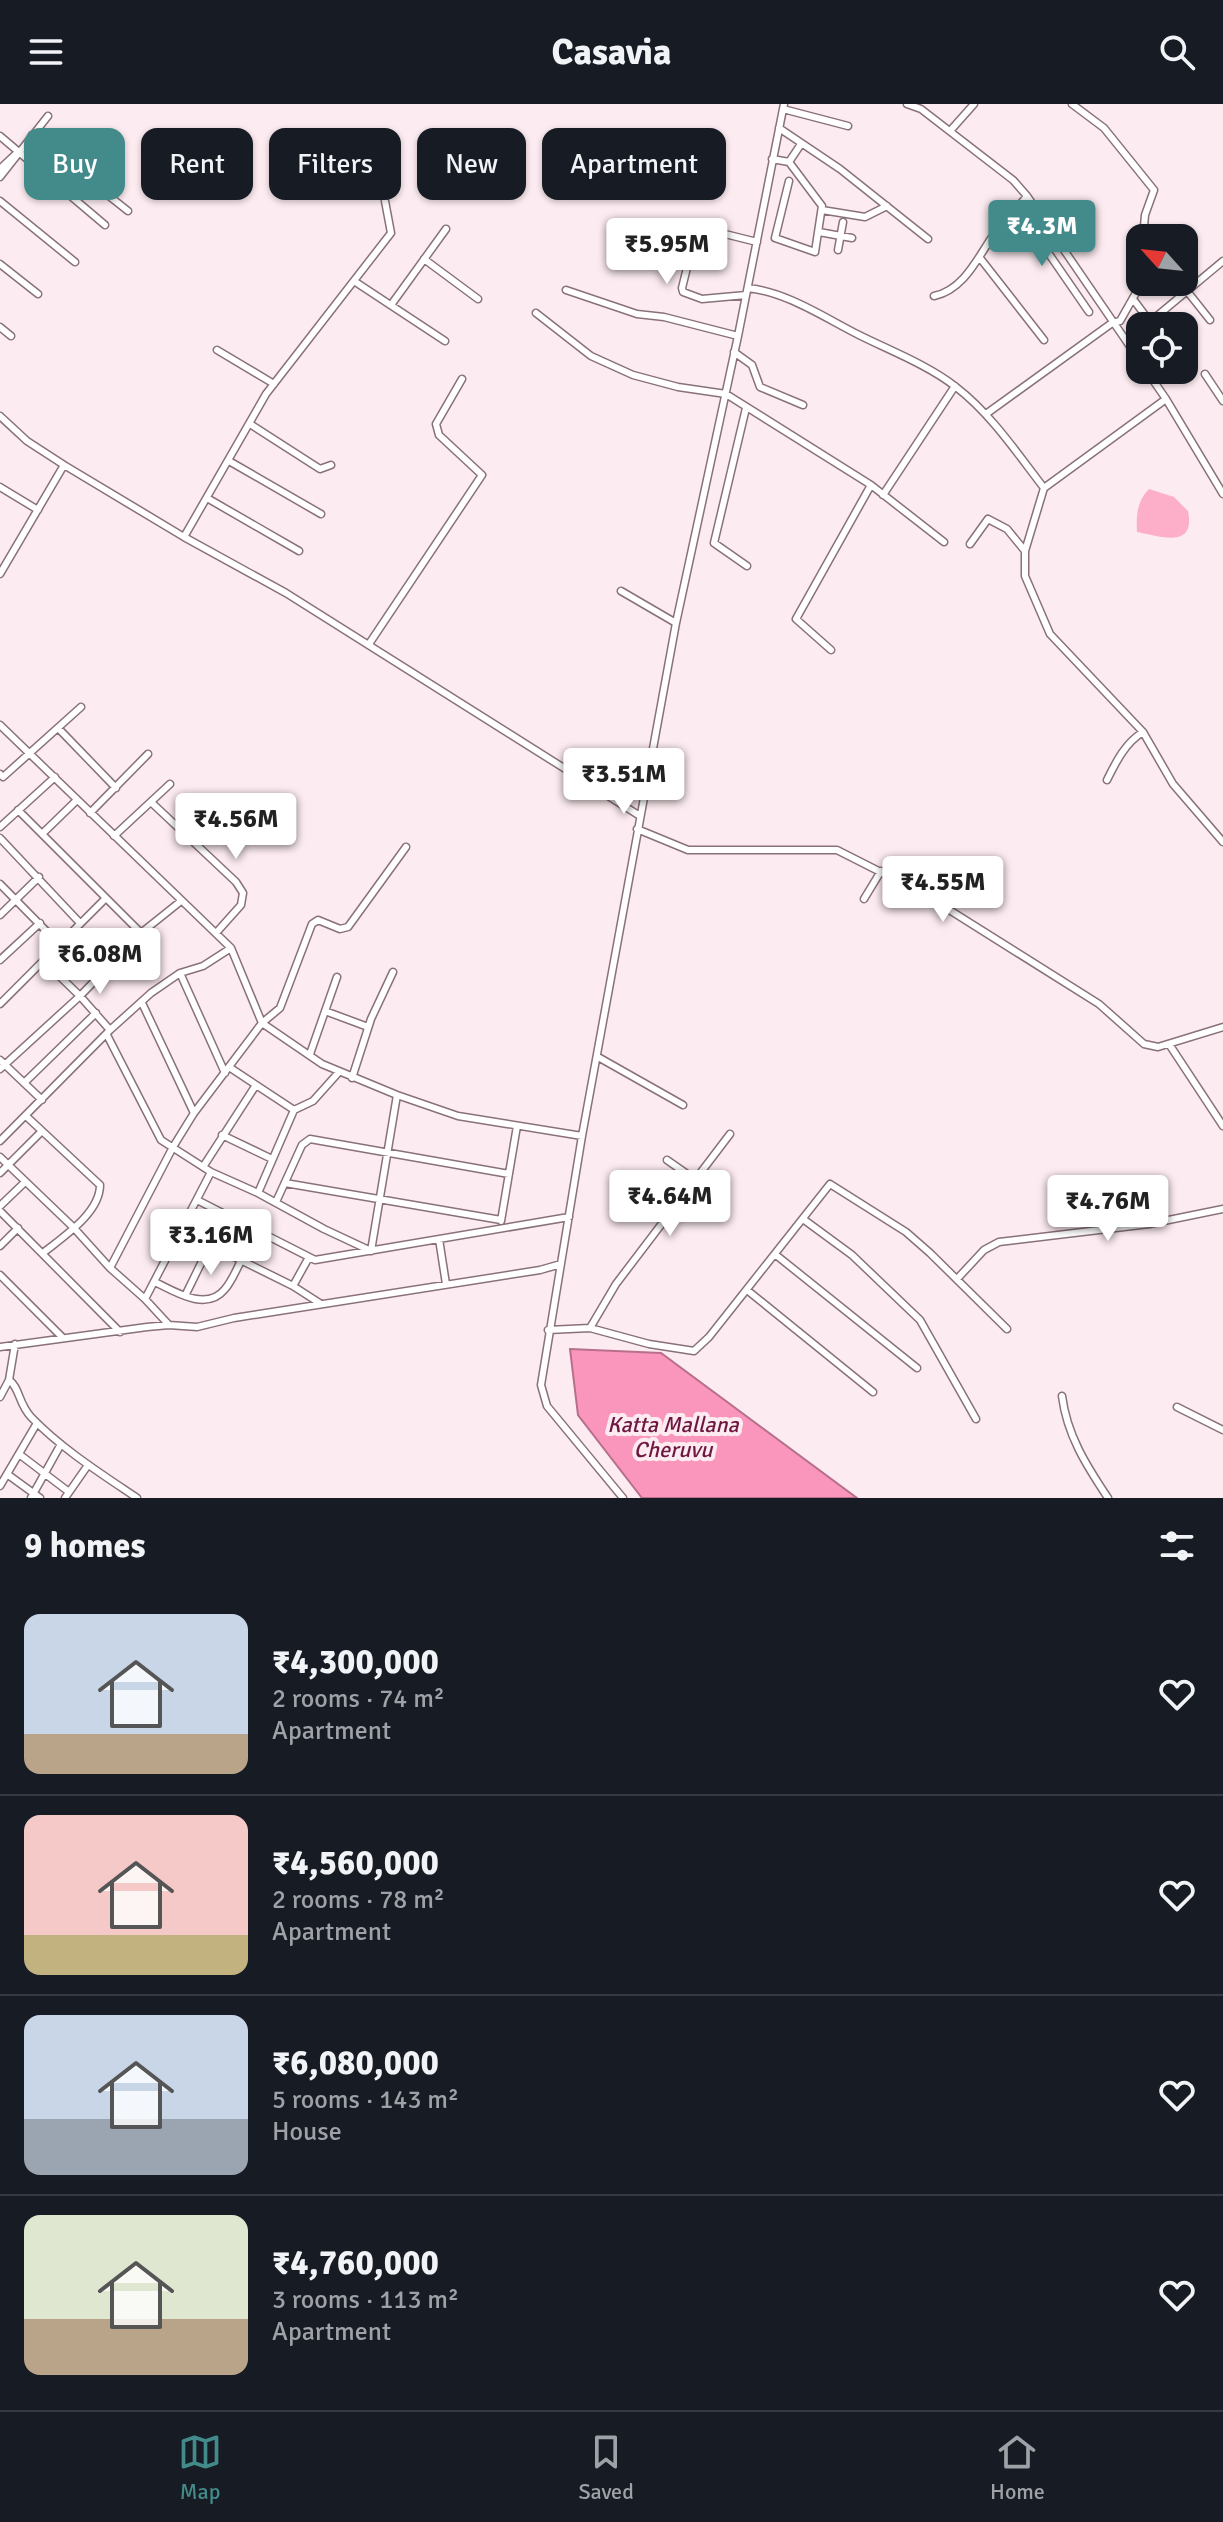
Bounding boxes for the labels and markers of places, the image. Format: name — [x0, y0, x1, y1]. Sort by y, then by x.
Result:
pin: ₹4.3M — [986, 200, 1098, 268]
pin: ₹5.95M — [602, 218, 732, 286]
pin: ₹3.51M — [559, 748, 689, 816]
pin: ₹4.56M — [171, 793, 301, 861]
pin: ₹4.55M — [878, 856, 1008, 924]
pin: ₹6.08M — [35, 928, 165, 996]
pin: ₹4.64M — [605, 1170, 735, 1238]
pin: ₹4.76M — [1043, 1175, 1173, 1243]
pin: ₹3.16M — [146, 1209, 276, 1277]

